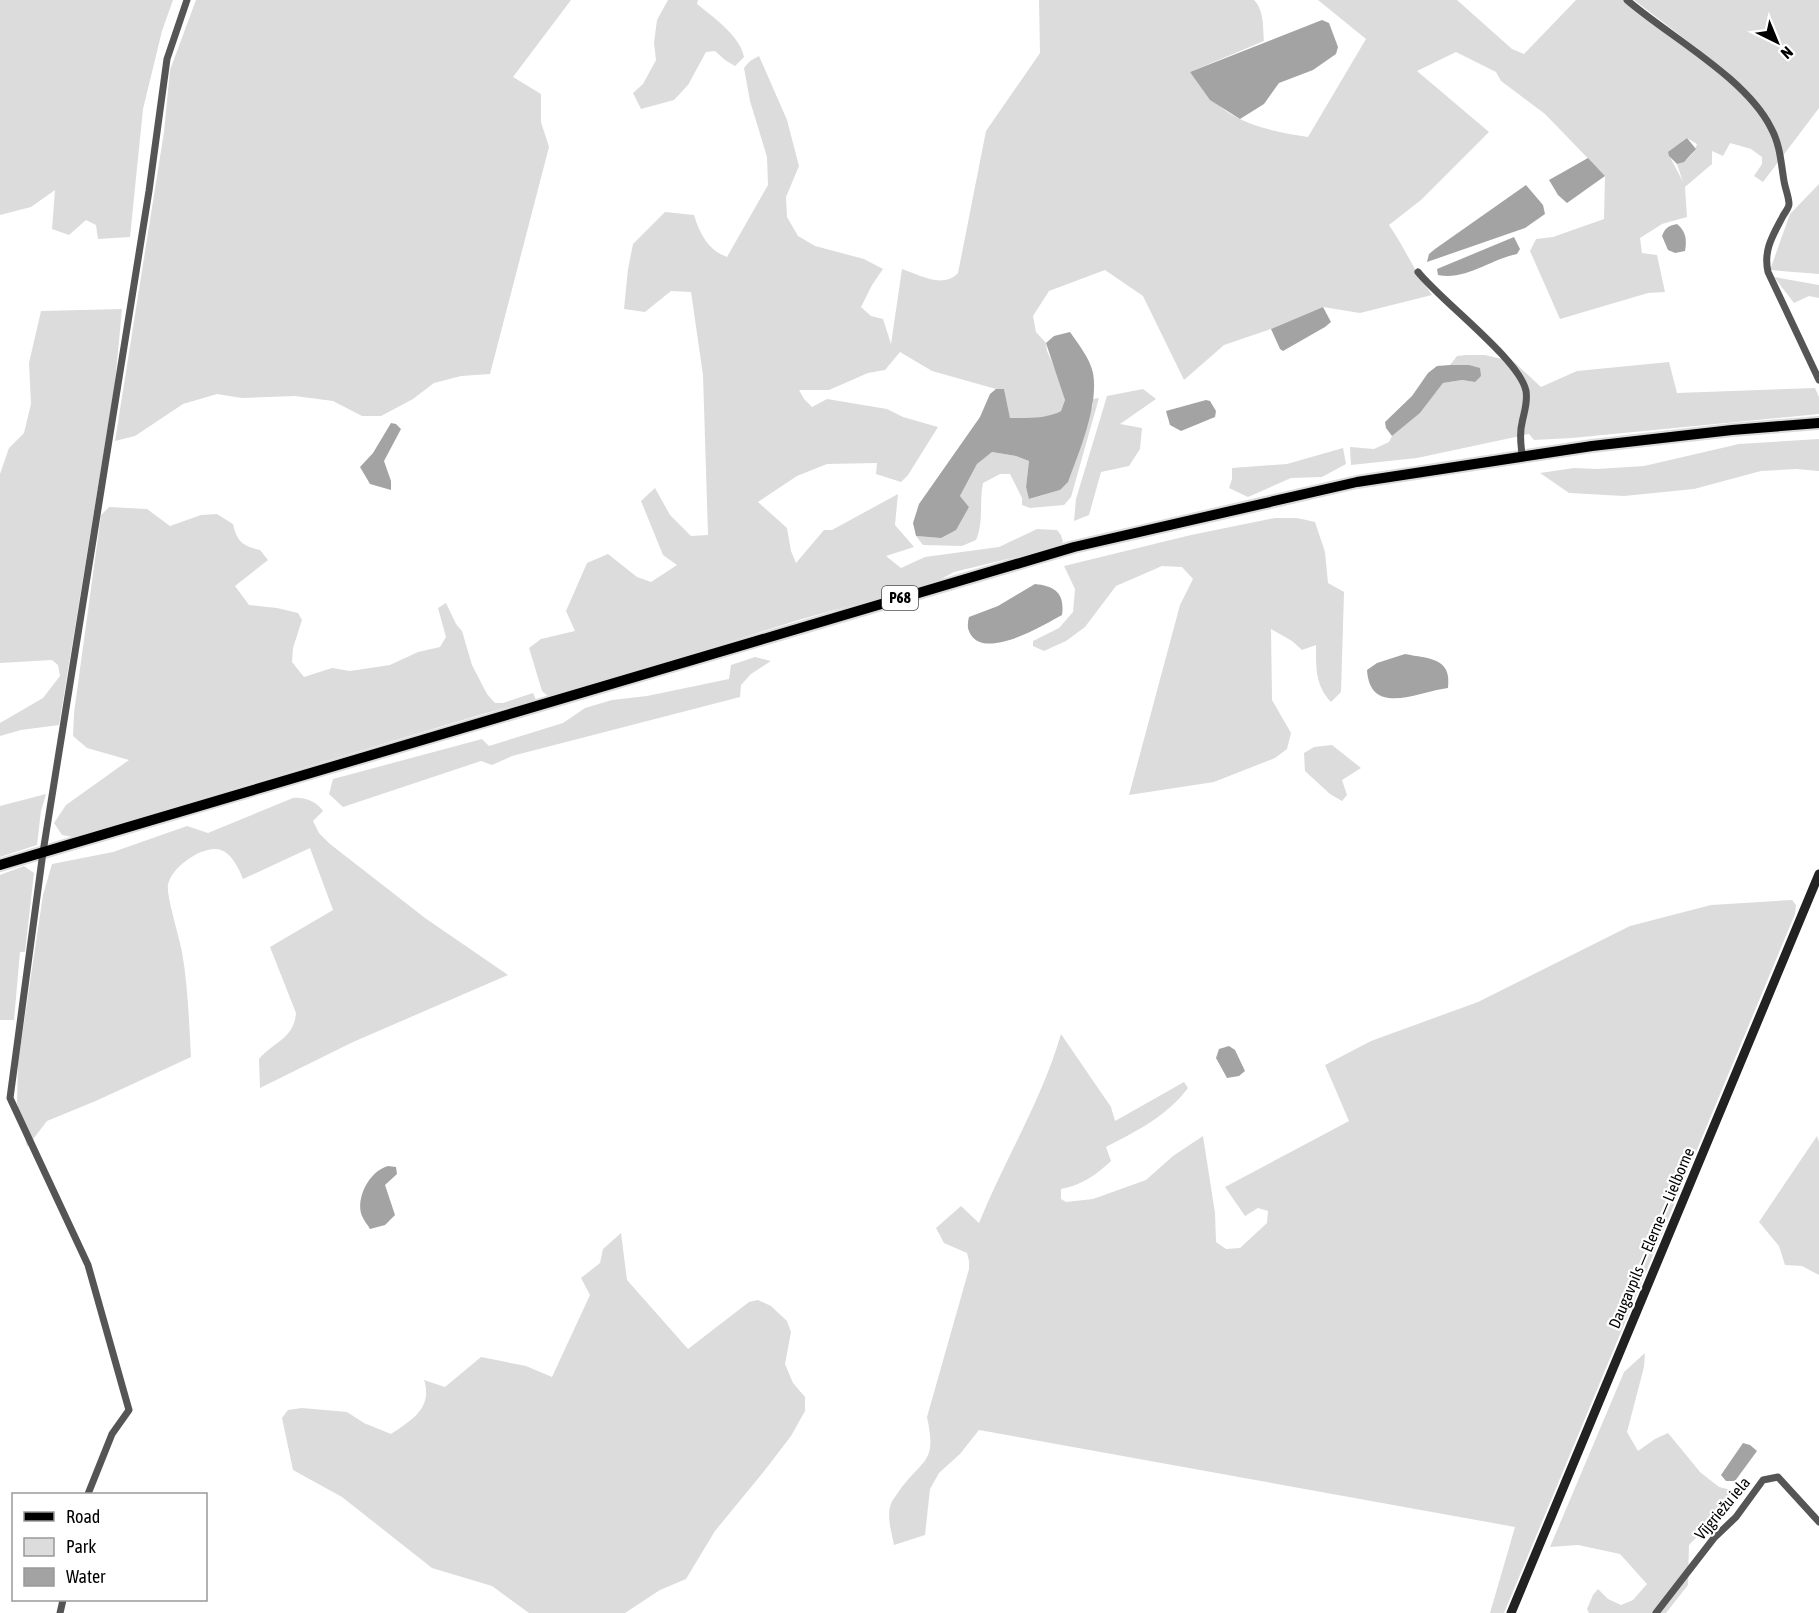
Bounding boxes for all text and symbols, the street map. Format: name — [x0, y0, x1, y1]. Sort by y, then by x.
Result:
north arrow — [1747, 12, 1807, 72]
text: N — [1778, 43, 1797, 63]
road number: P68 — [882, 586, 918, 610]
street label: Daugavpils — Elerne — Lielborne — [1605, 1145, 1698, 1331]
street label: Vījgriežu iela — [1691, 1473, 1754, 1544]
legend — [12, 1493, 207, 1601]
text: Road — [66, 1506, 100, 1527]
text: Park — [66, 1536, 96, 1557]
text: Water — [66, 1566, 106, 1587]

